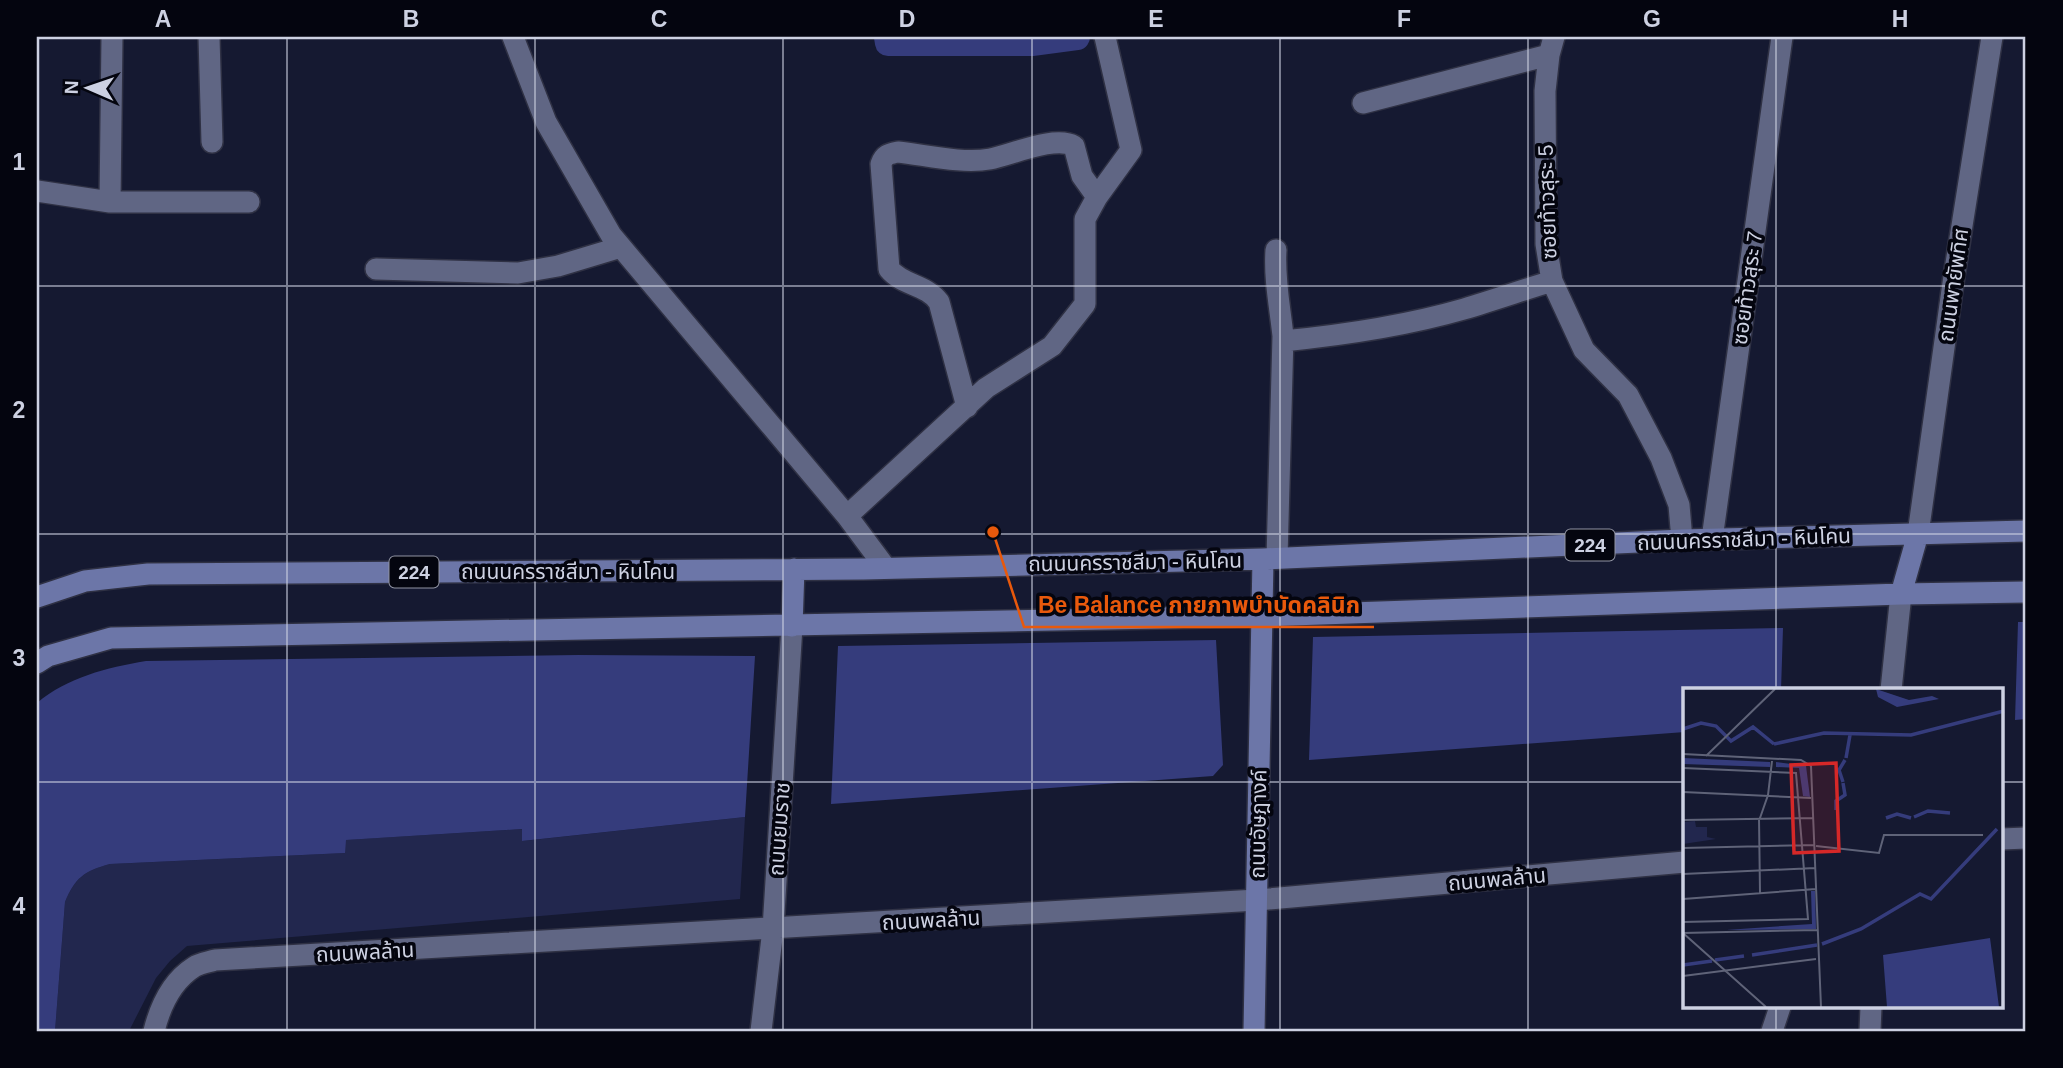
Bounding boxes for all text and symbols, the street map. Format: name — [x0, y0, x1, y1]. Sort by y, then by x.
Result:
text: A — [155, 6, 171, 32]
text: B — [403, 6, 419, 32]
text: C — [651, 6, 667, 32]
text: D — [899, 6, 915, 32]
text: E — [1148, 6, 1164, 32]
text: F — [1397, 6, 1411, 32]
text: G — [1643, 6, 1661, 32]
text: H — [1892, 6, 1908, 32]
north arrow — [52, 52, 122, 122]
text: N — [61, 80, 82, 95]
street label: ซอยท้าวสุระ 5 — [1534, 144, 1562, 260]
text: 1 — [13, 149, 26, 175]
street label: ถนนพายัพทิศ — [1934, 227, 1972, 343]
street label: ซอยท้าวสุระ 7 — [1728, 230, 1768, 347]
text: 2 — [13, 397, 25, 423]
street label: ถนนนครราชสีมา - หินโคน — [1637, 524, 1851, 554]
road number: 224 — [1566, 530, 1614, 560]
street label: ถนนนครราชสีมา - หินโคน — [1028, 549, 1242, 575]
road number: 224 — [390, 556, 438, 587]
street label: ถนนนครราชสีมา - หินโคน — [461, 560, 675, 583]
callout: Be Balance กายภาพบำบัดคลินิก — [1024, 583, 1374, 627]
text: Be Balance กายภาพบำบัดคลินิก — [1038, 592, 1360, 618]
text: 3 — [13, 645, 25, 671]
inset map — [1683, 688, 2004, 1009]
street label: ถนนอัษฎางค์ — [1246, 769, 1270, 879]
street label: ถนนยมราช — [764, 781, 794, 877]
street label: ถนนพลล้าน — [1447, 863, 1547, 895]
text: 4 — [13, 893, 26, 919]
street label: ถนนพลล้าน — [881, 906, 981, 934]
street label: ถนนพลล้าน — [315, 938, 415, 966]

